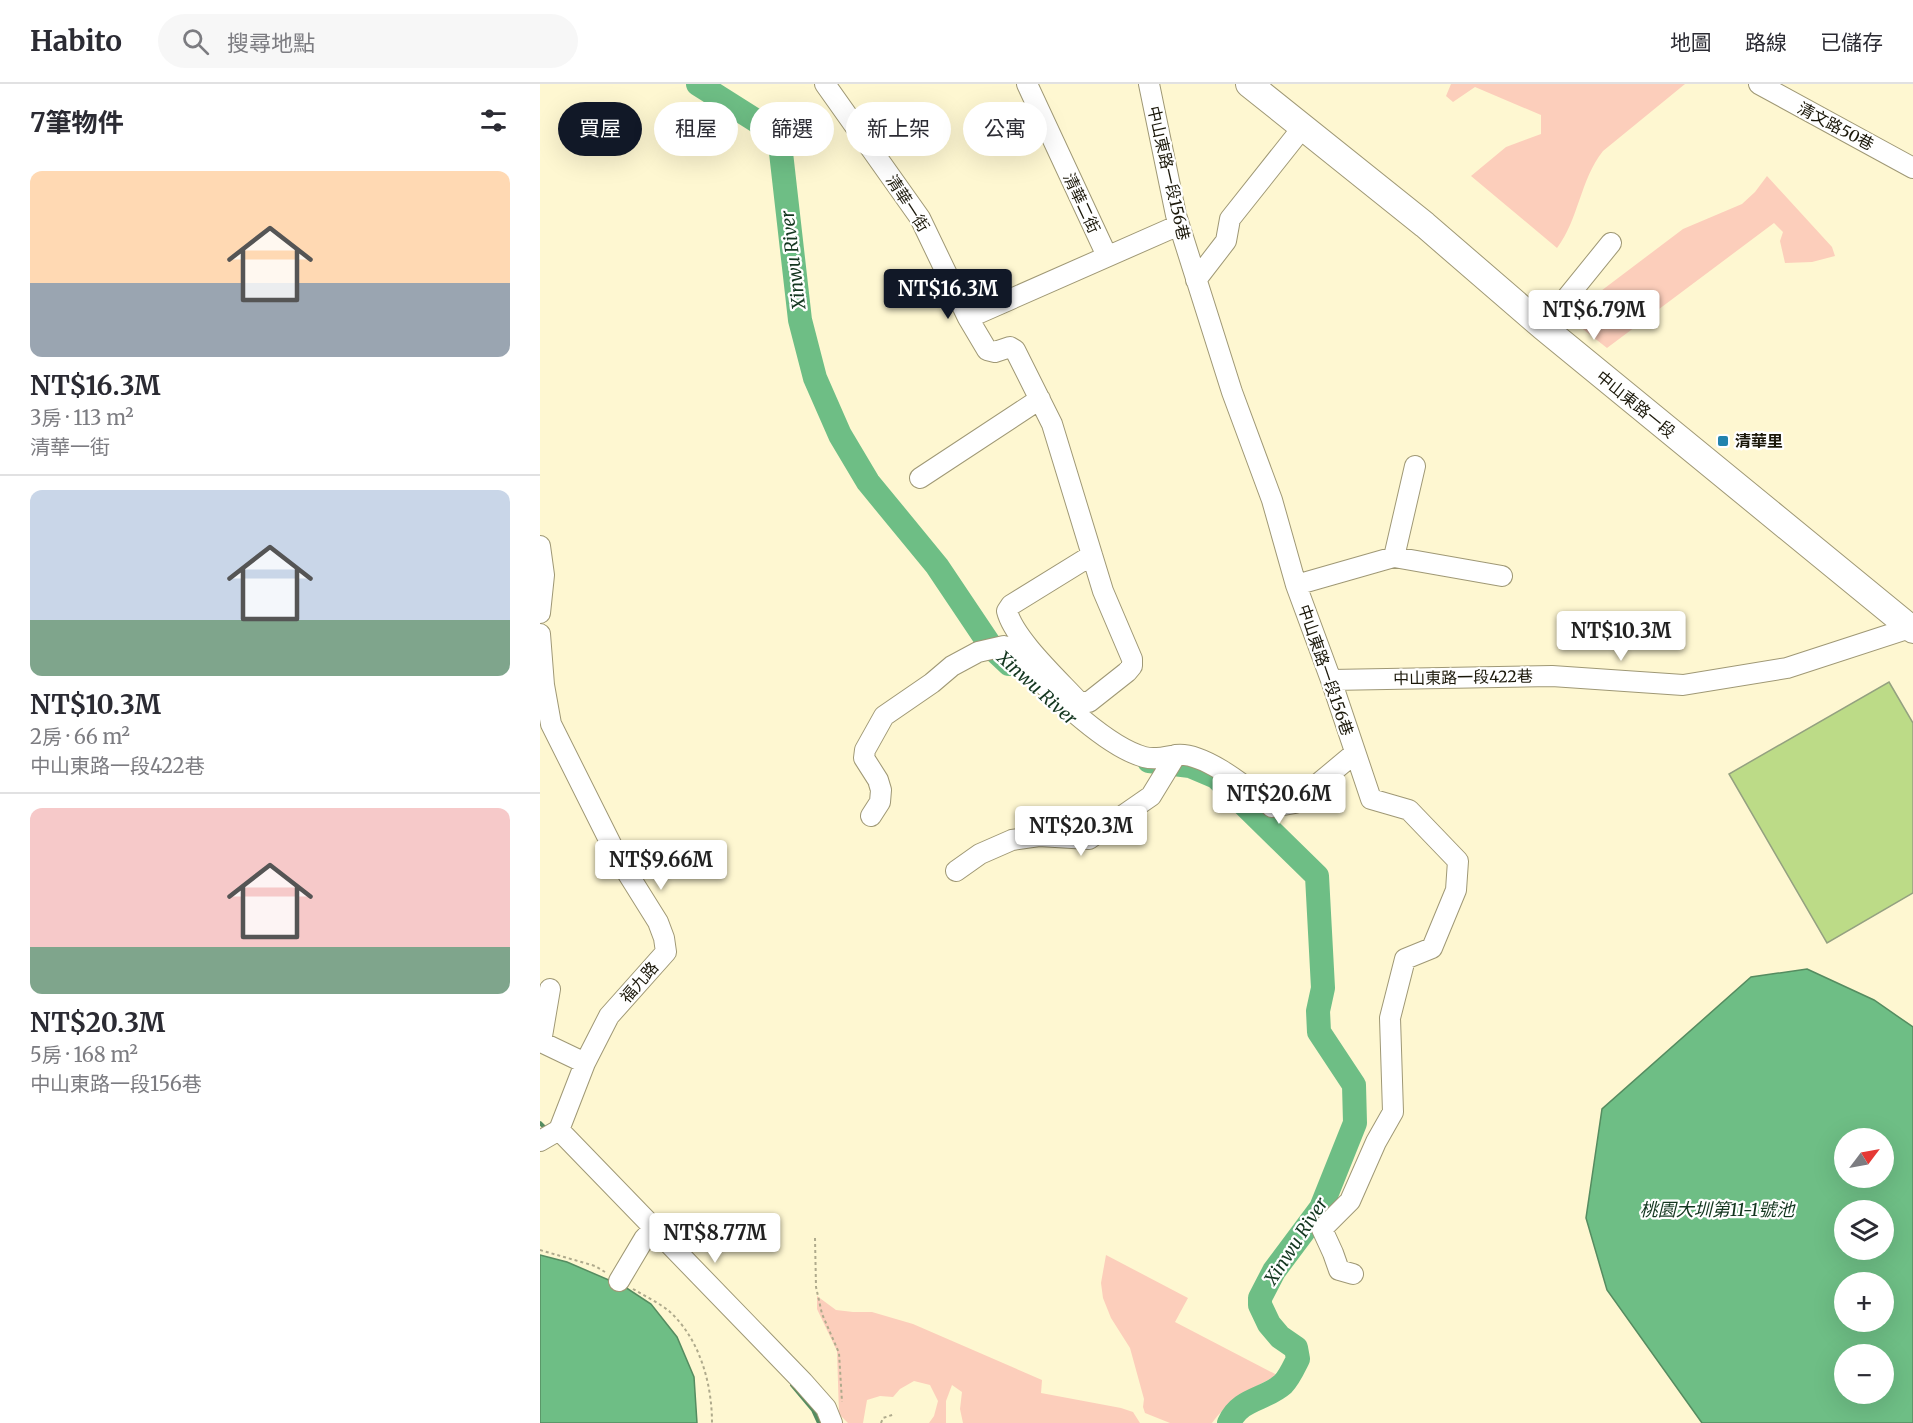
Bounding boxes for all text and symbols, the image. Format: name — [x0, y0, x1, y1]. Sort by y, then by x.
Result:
search box — [158, 14, 578, 68]
text: Habito — [30, 23, 122, 59]
icon: search — [179, 25, 212, 58]
text: 搜尋地點 — [227, 29, 315, 57]
text: 地圖 — [1670, 29, 1712, 56]
text: 路線 — [1745, 29, 1787, 56]
text: 已儲存 — [1820, 29, 1883, 56]
street label: 清文路50巷 — [1794, 98, 1878, 154]
chip: 買屋 — [558, 102, 642, 156]
chip: 租屋 — [654, 102, 738, 156]
chip: 篩選 — [750, 102, 834, 156]
chip: 新上架 — [846, 102, 951, 156]
chip: 公寓 — [963, 102, 1047, 156]
icon: filters — [477, 104, 510, 137]
street label: 中山東路一段156巷 — [1144, 104, 1194, 242]
text: 7筆物件 — [30, 106, 124, 139]
street label: 清華二街 — [1059, 170, 1105, 236]
street label: 清華一街 — [882, 171, 934, 235]
water label: Xinwu River — [775, 209, 811, 312]
icon: home — [216, 210, 324, 318]
pin: NT$16.3M — [886, 269, 1010, 320]
text: NT$16.3M — [898, 276, 998, 301]
pin: NT$6.79M — [1532, 290, 1656, 341]
text: NT$6.79M — [1543, 297, 1645, 322]
street label: 中山東路一段 — [1592, 366, 1680, 442]
text: NT$16.3M — [30, 369, 161, 402]
text: 3房 · 113 m² — [30, 405, 134, 430]
place label: 清華里 — [1735, 431, 1783, 451]
text: 清華一街 — [30, 434, 110, 459]
marker: 清華里 — [1716, 434, 1730, 448]
icon: home — [216, 529, 324, 637]
street label: 中山東路一段156巷 — [1294, 602, 1358, 738]
pin: NT$10.3M — [1559, 611, 1683, 662]
text: NT$10.3M — [1571, 618, 1671, 643]
water label: Xinwu River — [992, 646, 1082, 730]
street label: 中山東路一段422巷 — [1393, 666, 1533, 688]
text: NT$10.3M — [30, 688, 161, 721]
text: 2房 · 66 m² — [30, 724, 130, 749]
text: 中山東路一段422巷 — [30, 753, 205, 778]
pin: NT$20.6M — [1217, 774, 1341, 825]
text: NT$20.6M — [1227, 781, 1331, 806]
pin: NT$20.3M — [1019, 806, 1143, 857]
text: NT$20.3M — [1029, 813, 1133, 838]
pin: NT$9.66M — [599, 840, 723, 891]
icon: home — [216, 847, 324, 955]
text: NT$9.66M — [609, 847, 713, 872]
street label: 福九路 — [616, 957, 662, 1007]
text: NT$20.3M — [30, 1006, 165, 1039]
text: 5房 · 168 m² — [30, 1042, 138, 1067]
text: 中山東路一段156巷 — [30, 1071, 202, 1096]
north arrow — [1834, 1128, 1894, 1188]
map controls — [1834, 1128, 1894, 1404]
water label: Xinwu River — [1259, 1192, 1333, 1290]
water label: 桃園大圳第11-1號池 — [1640, 1198, 1796, 1221]
button: layers — [1834, 1200, 1894, 1260]
pin: NT$8.77M — [653, 1213, 777, 1264]
text: NT$8.77M — [663, 1220, 767, 1245]
button: + — [1834, 1272, 1894, 1332]
button: − — [1834, 1344, 1894, 1404]

